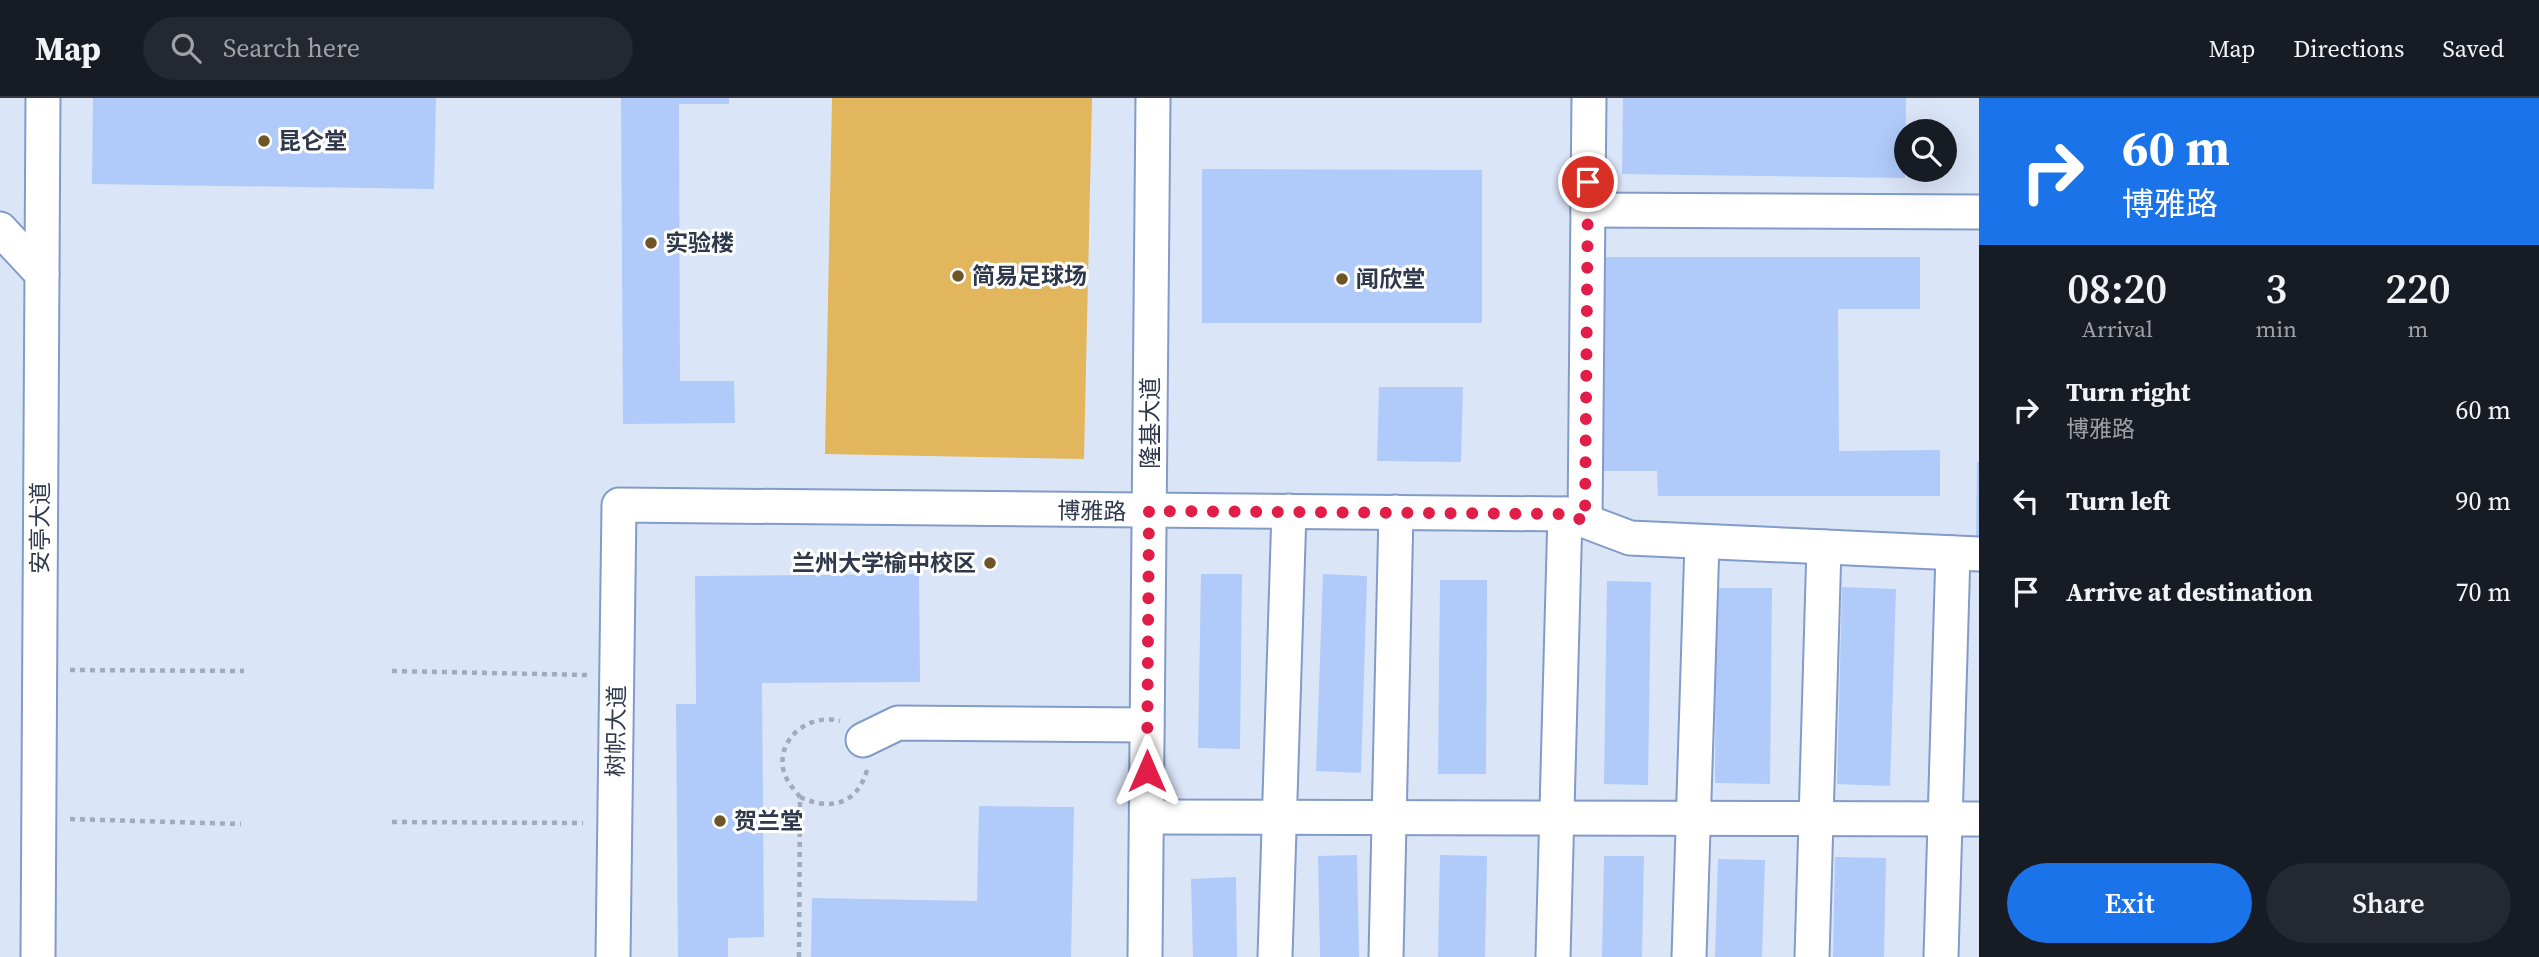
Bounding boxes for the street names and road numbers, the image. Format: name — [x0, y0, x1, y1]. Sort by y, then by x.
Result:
street label: 隆基大道 — [1134, 377, 1166, 469]
street label: 安亭大道 — [24, 482, 56, 574]
street label: 博雅路 — [1057, 494, 1127, 528]
street label: 树帜大道 — [599, 685, 633, 777]

